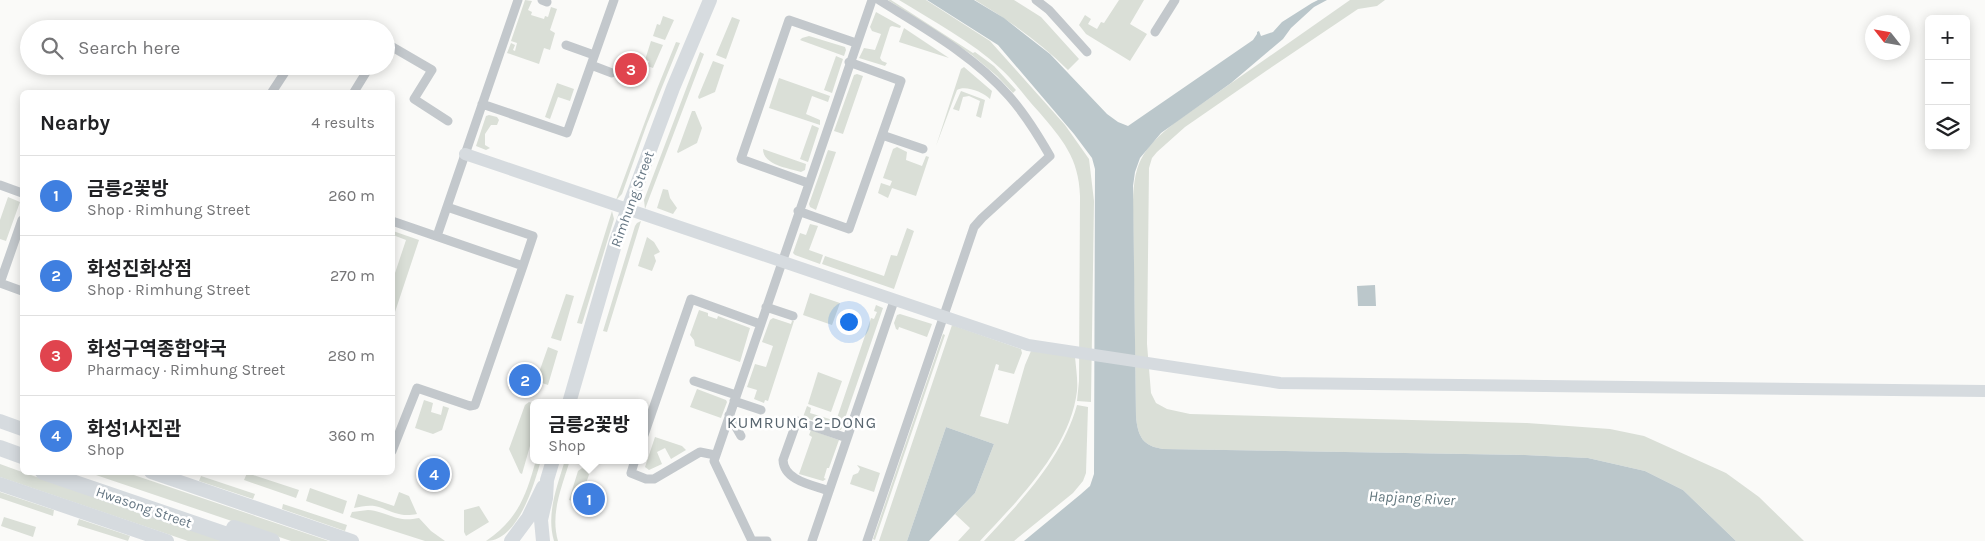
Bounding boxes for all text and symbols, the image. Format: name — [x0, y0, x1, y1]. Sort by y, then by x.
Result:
north arrow — [1865, 15, 1910, 60]
map controls — [1925, 15, 1970, 150]
button: + — [1925, 15, 1970, 60]
search box — [20, 20, 395, 75]
icon: search — [38, 34, 66, 62]
text: Search here — [78, 37, 180, 59]
pin: 3 — [615, 50, 647, 88]
button: − — [1925, 60, 1970, 105]
button: layers — [1925, 105, 1970, 150]
text: Nearby — [40, 111, 110, 135]
text: 4 results — [311, 113, 375, 132]
street label: Rimhung Street — [607, 149, 658, 249]
text: 금릉2꽃방 — [87, 178, 168, 200]
text: 1 — [53, 186, 59, 205]
text: 260 m — [328, 186, 375, 205]
text: Shop · Rimhung Street — [87, 200, 250, 219]
text: 화성진화상점 — [87, 258, 192, 280]
text: 2 — [51, 266, 61, 285]
text: 270 m — [330, 266, 375, 285]
text: Shop · Rimhung Street — [87, 280, 250, 299]
your location — [836, 309, 862, 335]
text: 화성구역종합약국 — [87, 338, 227, 360]
text: 3 — [51, 346, 61, 365]
text: 280 m — [328, 346, 375, 365]
text: Pharmacy · Rimhung Street — [87, 360, 285, 379]
pin: 2 — [509, 361, 541, 399]
popup — [530, 399, 648, 464]
district label: KUMRUNG 2-DONG — [727, 413, 877, 432]
text: 금릉2꽃방 — [548, 414, 630, 436]
text: 화성1사진관 — [87, 418, 181, 440]
text: 4 — [51, 426, 61, 445]
text: 360 m — [328, 426, 375, 445]
text: Shop — [548, 436, 586, 455]
text: Shop — [87, 440, 124, 459]
pin: 4 — [418, 455, 450, 493]
pin: 1 — [573, 480, 605, 518]
street label: Hwasong Street — [94, 483, 194, 532]
water label: Hapjang River — [1368, 487, 1457, 509]

